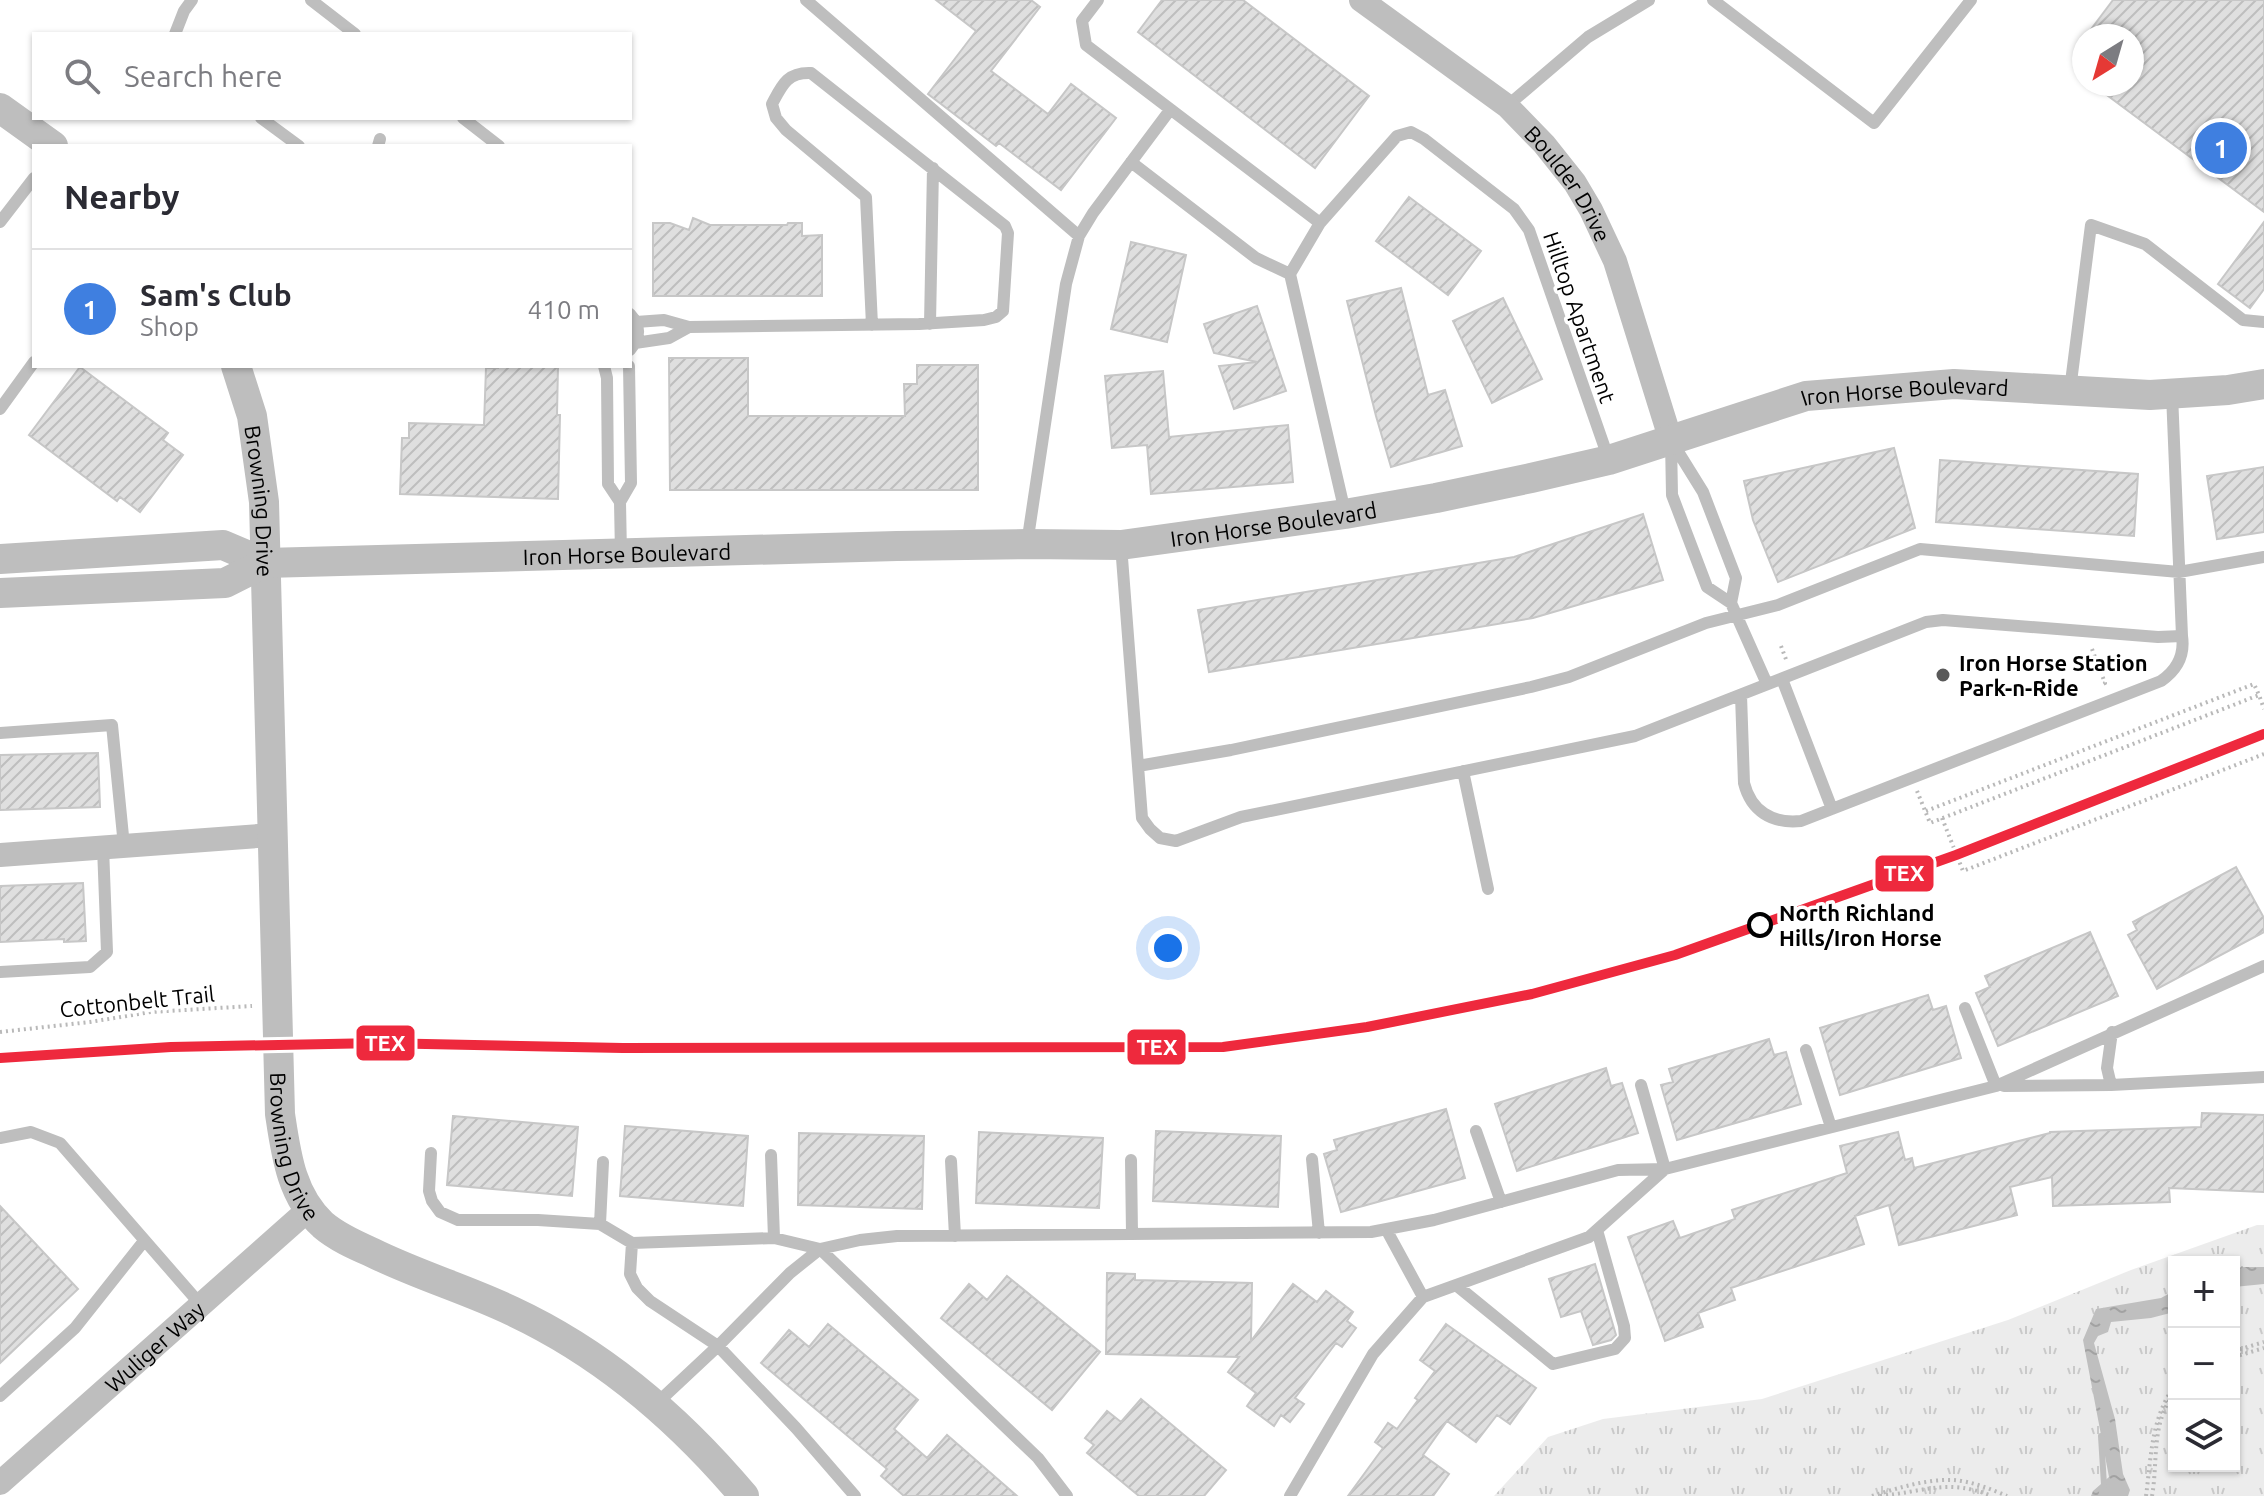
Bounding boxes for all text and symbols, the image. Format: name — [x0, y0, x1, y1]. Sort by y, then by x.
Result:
north arrow — [2072, 24, 2144, 96]
search box — [32, 32, 632, 120]
icon: search — [60, 54, 104, 98]
text: Search here — [124, 59, 283, 93]
pin: 1 — [2195, 118, 2247, 178]
street label: Boulder Drive — [1520, 120, 1616, 245]
text: Nearby — [64, 177, 179, 215]
street label: Hilltop Apartment — [1539, 228, 1621, 406]
text: Sam's Club — [140, 278, 292, 312]
text: 1 — [83, 295, 97, 324]
text: 410 m — [528, 295, 600, 324]
text: Shop — [140, 312, 199, 341]
street label: Iron Horse Boulevard — [1797, 371, 2009, 409]
street label: Browning Drive — [241, 423, 278, 577]
street label: Iron Horse Boulevard — [1168, 496, 1379, 551]
street label: Iron Horse Boulevard — [522, 538, 731, 569]
place label: Iron Horse Station Park-n-Ride — [1959, 650, 2148, 700]
marker: Iron Horse Station Park-n-Ride — [1934, 666, 1952, 684]
line badge: TEX — [1874, 854, 1935, 893]
text: TEX — [1883, 860, 1925, 885]
place label: North Richland Hills/Iron Horse — [1779, 900, 1942, 950]
marker: North Richland Hills/Iron Horse — [1748, 913, 1772, 937]
your location — [1148, 928, 1188, 968]
street label: Cottonbelt Trail — [58, 980, 216, 1022]
line badge: TEX — [355, 1024, 416, 1062]
line badge: TEX — [1126, 1028, 1187, 1066]
text: TEX — [364, 1030, 406, 1055]
text: TEX — [1136, 1034, 1178, 1059]
street label: Browning Drive — [266, 1072, 325, 1225]
map controls — [2168, 1256, 2240, 1472]
button: + — [2168, 1256, 2240, 1328]
street label: Wuliger Way — [100, 1296, 209, 1397]
button: − — [2168, 1328, 2240, 1400]
button: layers — [2168, 1400, 2240, 1472]

